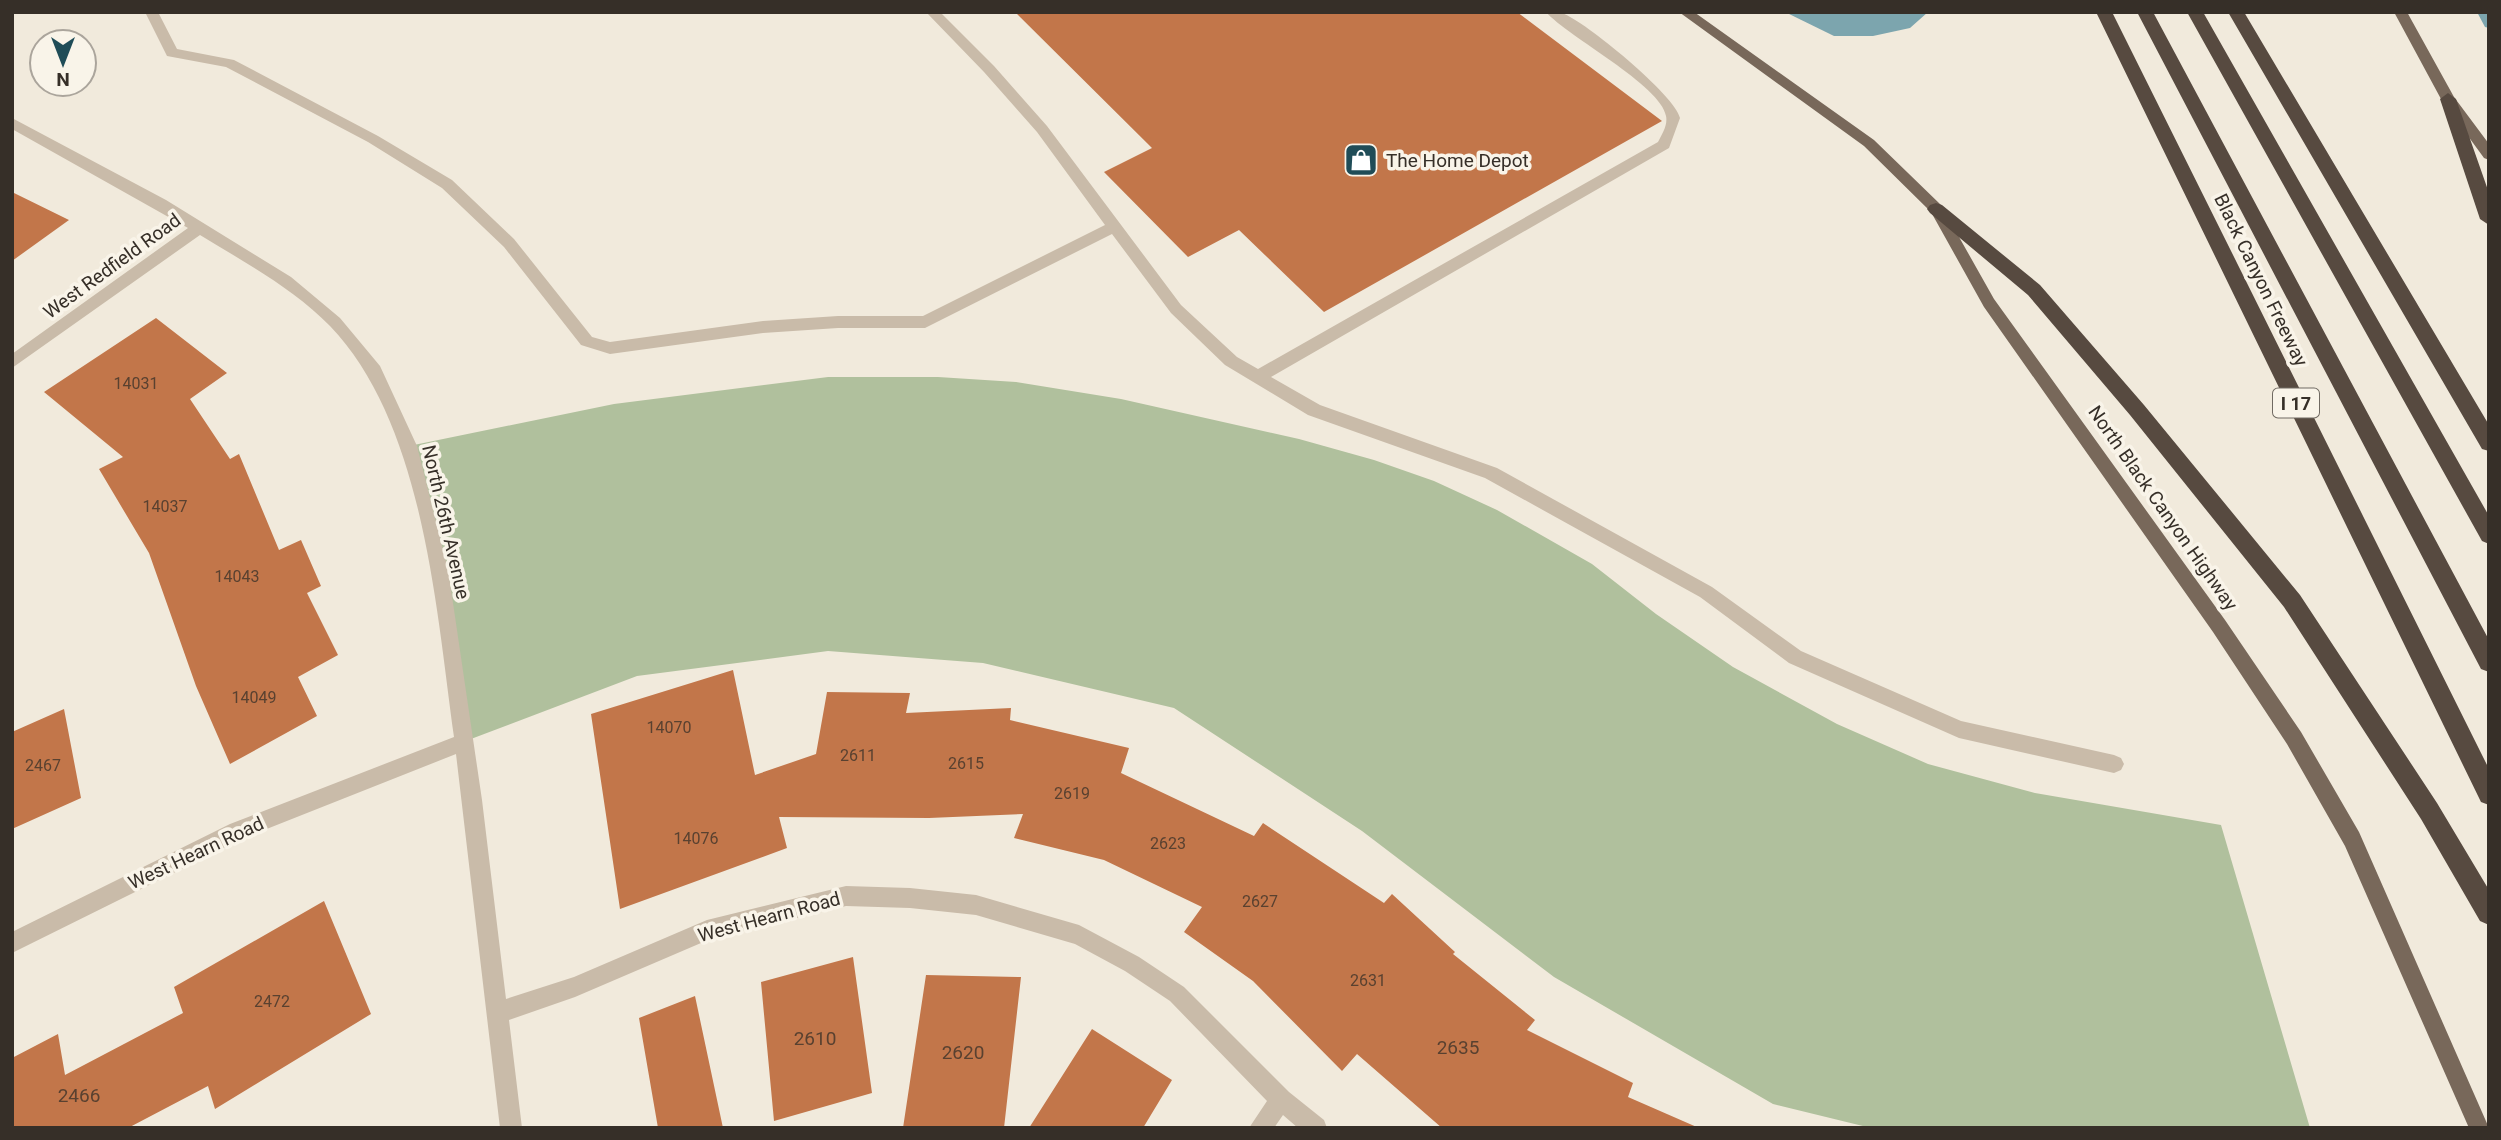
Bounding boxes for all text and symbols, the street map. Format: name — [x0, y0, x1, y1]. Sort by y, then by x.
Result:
north arrow — [28, 28, 98, 98]
text: N — [56, 68, 70, 91]
shop icon: The Home Depot — [1342, 141, 1380, 179]
place label: The Home Depot — [1386, 149, 1529, 172]
street label: Black Canyon Freeway — [2209, 190, 2313, 370]
street label: West Redfield Road — [39, 208, 185, 324]
house number: 14031 — [114, 374, 158, 393]
road number: I 17 — [2273, 388, 2319, 418]
street label: North Black Canyon Highway — [2083, 401, 2243, 615]
street label: North 26th Avenue — [417, 443, 475, 601]
house number: 14037 — [143, 497, 187, 516]
house number: 14043 — [215, 567, 259, 586]
house number: 14049 — [232, 688, 276, 707]
house number: 14070 — [647, 718, 691, 737]
house number: 2611 — [840, 746, 876, 765]
house number: 2615 — [948, 754, 984, 773]
house number: 2467 — [25, 756, 61, 775]
house number: 2619 — [1054, 784, 1090, 803]
street label: West Hearn Road — [125, 812, 267, 894]
house number: 14076 — [674, 829, 718, 848]
house number: 2623 — [1150, 834, 1186, 853]
street label: West Hearn Road — [695, 887, 843, 947]
house number: 2627 — [1242, 892, 1278, 911]
house number: 2631 — [1350, 971, 1386, 990]
house number: 2472 — [254, 992, 290, 1011]
house number: 2610 — [794, 1027, 836, 1050]
house number: 2635 — [1437, 1036, 1479, 1059]
house number: 2620 — [942, 1041, 984, 1064]
house number: 2466 — [58, 1084, 100, 1107]

